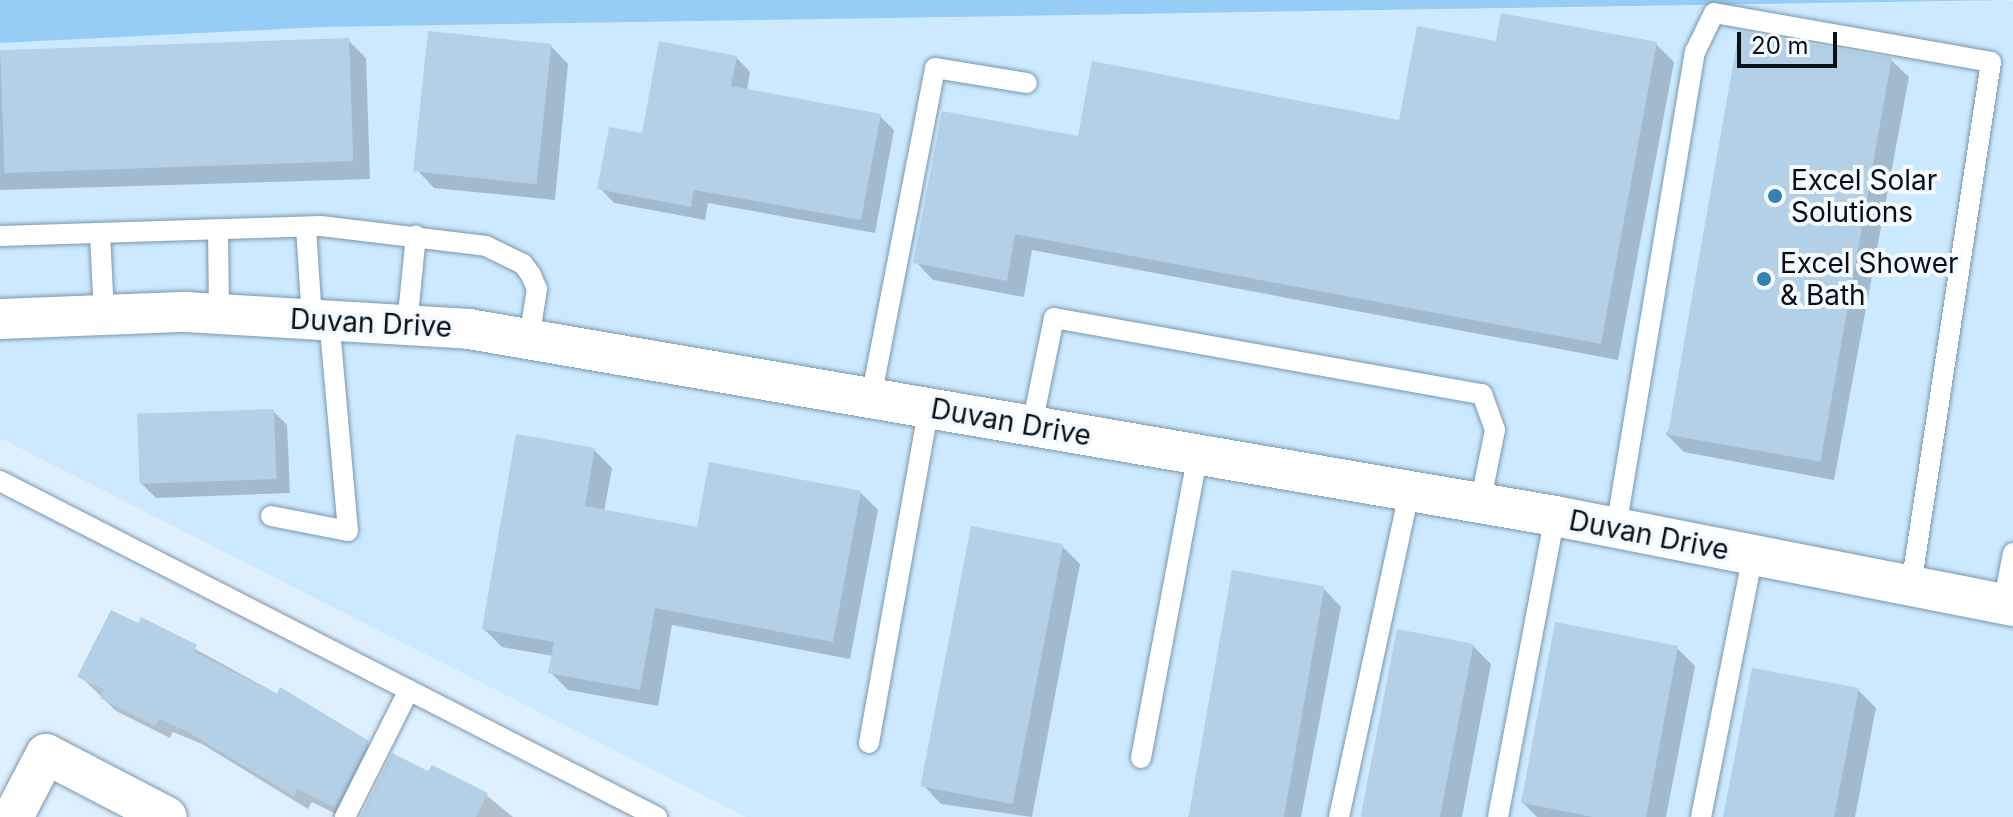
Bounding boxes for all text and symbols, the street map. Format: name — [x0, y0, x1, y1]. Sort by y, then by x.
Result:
scale bar — [1741, 16, 1841, 66]
text: 20 m — [1751, 31, 1809, 60]
place label: Excel Solar Solutions — [1791, 163, 1937, 229]
marker: Excel Solar Solutions — [1766, 187, 1784, 205]
place label: Excel Shower & Bath — [1780, 246, 1959, 312]
marker: Excel Shower & Bath — [1755, 270, 1773, 288]
street label: Duvan Drive — [289, 302, 453, 344]
street label: Duvan Drive — [928, 391, 1094, 453]
street label: Duvan Drive — [1566, 503, 1732, 567]

